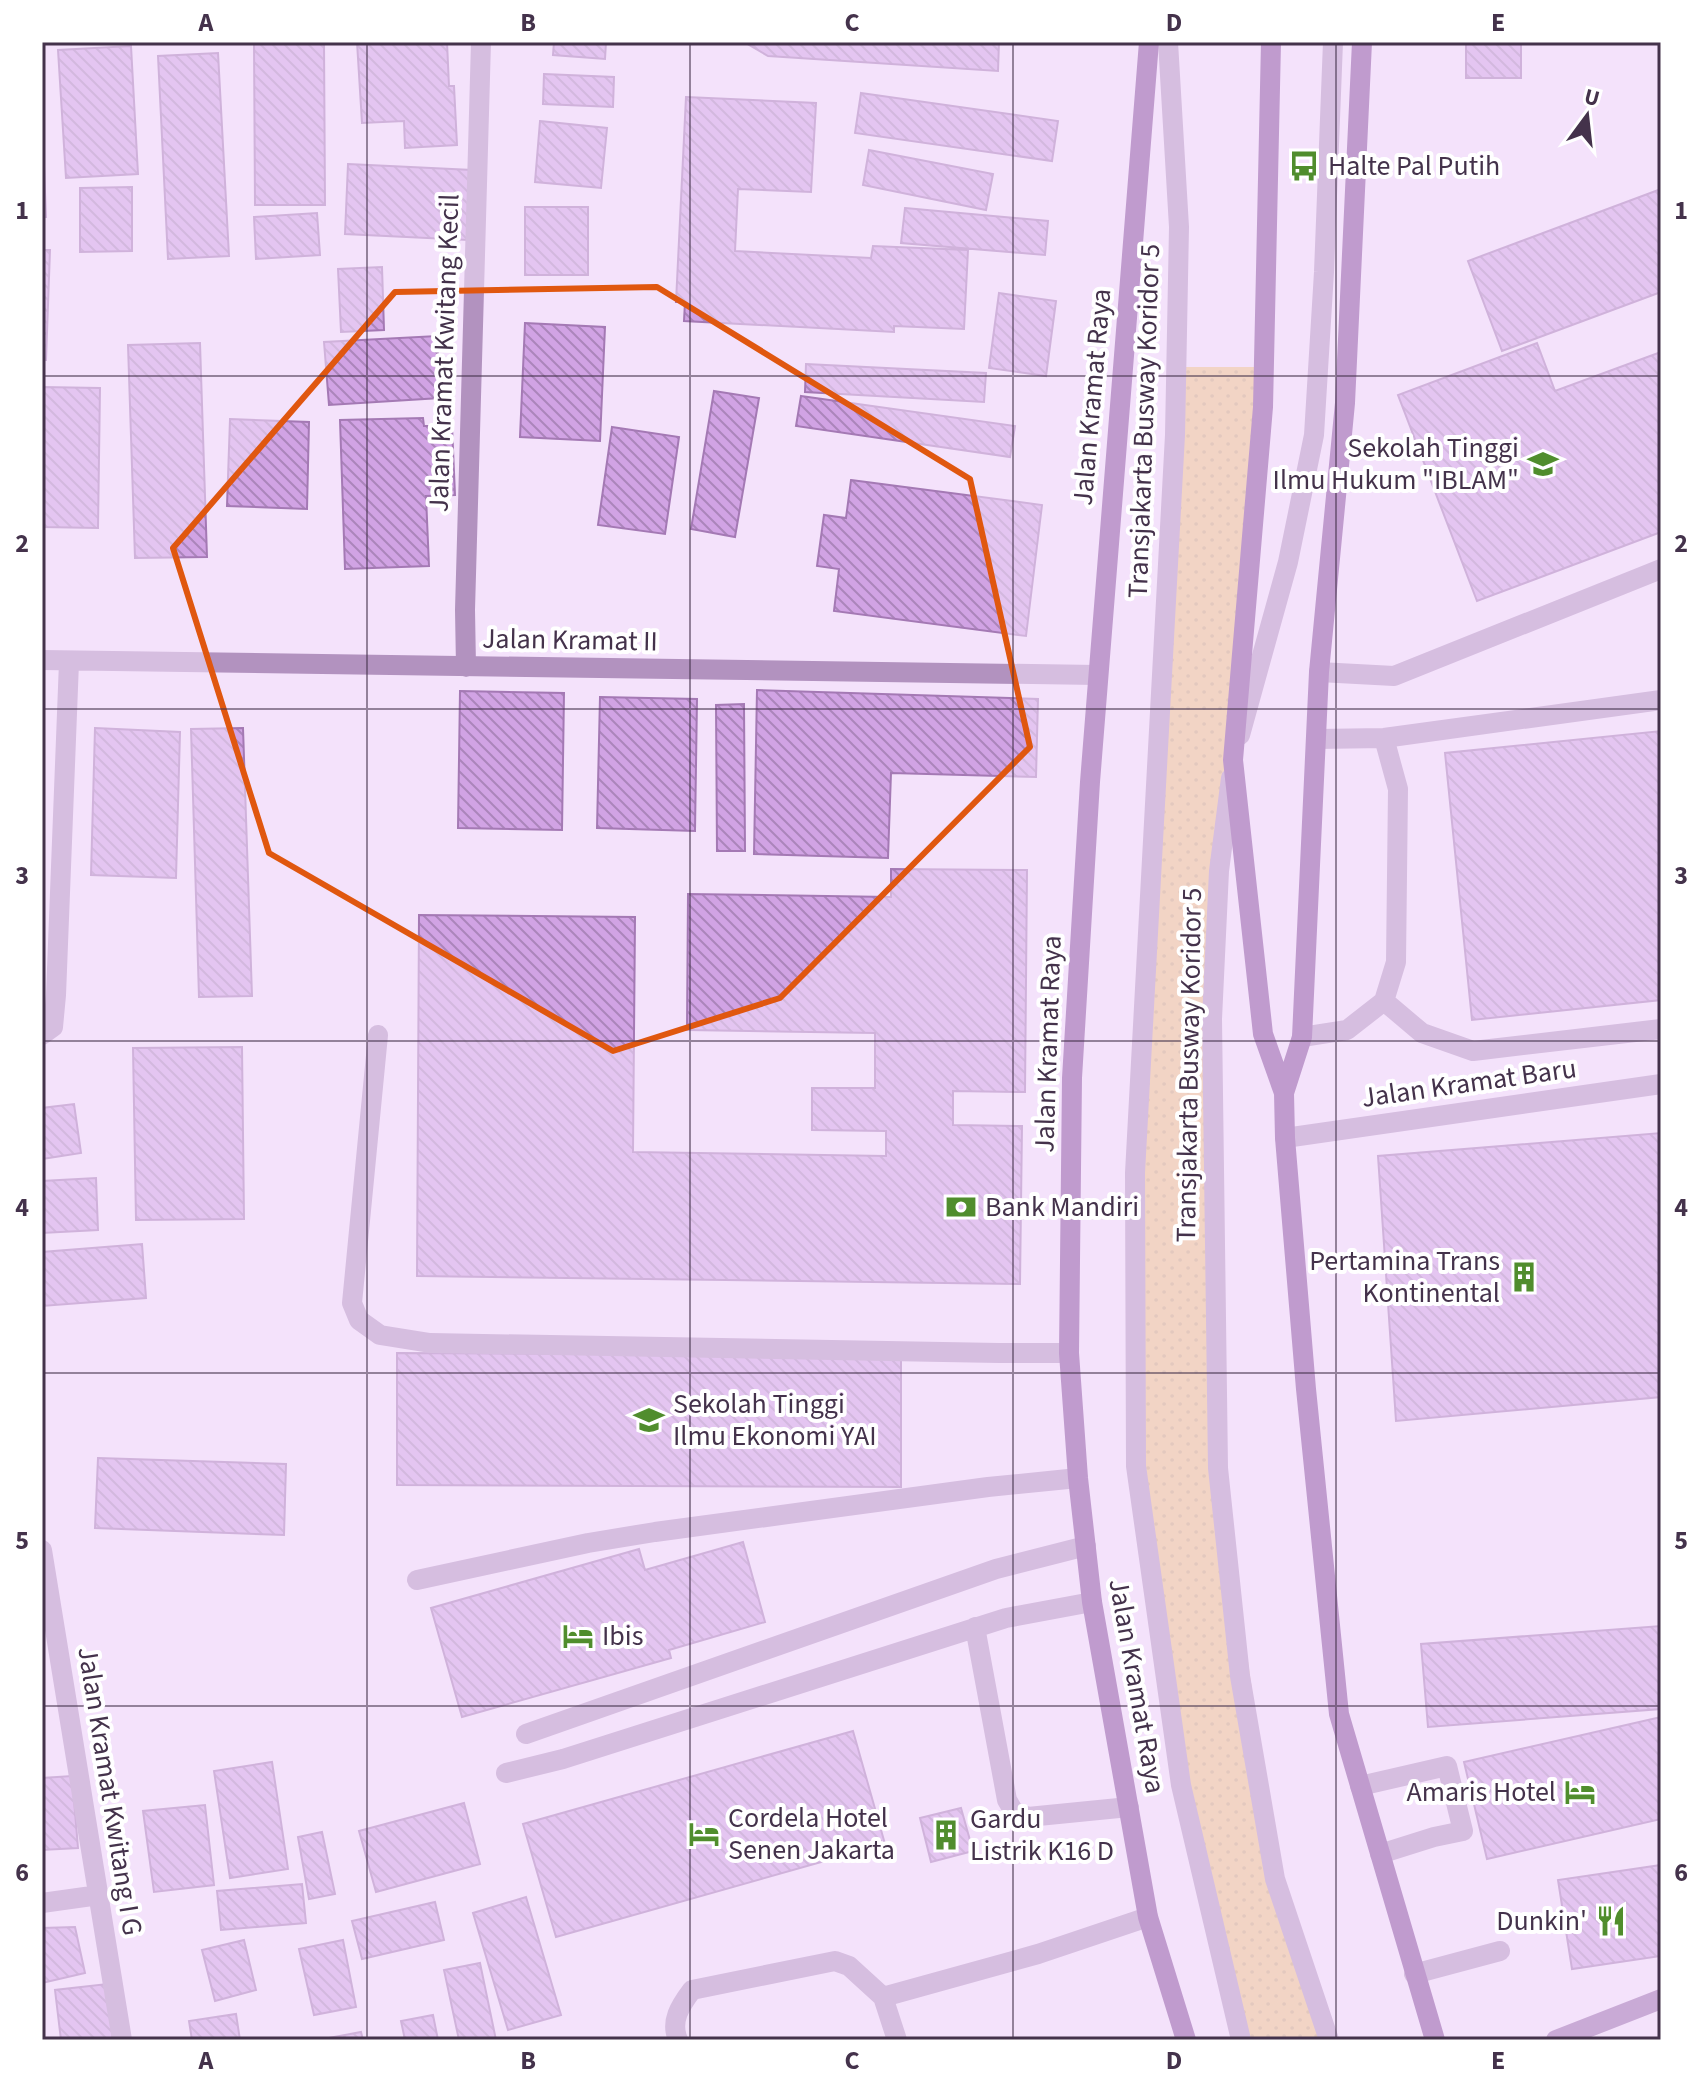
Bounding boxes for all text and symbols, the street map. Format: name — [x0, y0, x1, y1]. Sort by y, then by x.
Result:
text: A — [198, 4, 215, 41]
text: B — [520, 4, 536, 41]
text: C — [844, 4, 860, 41]
text: D — [1166, 4, 1182, 41]
text: E — [1491, 4, 1505, 41]
north arrow — [1547, 76, 1627, 156]
text: U — [1581, 80, 1603, 115]
place label: Halte Pal Putih — [1328, 146, 1500, 186]
bus stop icon: Halte Pal Putih — [1287, 149, 1321, 183]
text: 1 — [15, 192, 29, 229]
text: 1 — [1674, 192, 1688, 229]
street label: Jalan Kramat Kwitang Kecil — [418, 193, 470, 513]
street label: Transjakarta Busway Koridor 5 — [1118, 243, 1170, 599]
street label: Jalan Kramat Raya — [1063, 287, 1121, 507]
place label: Sekolah Tinggi Ilmu Hukum "IBLAM" — [1273, 428, 1519, 500]
school or university icon: Sekolah Tinggi Ilmu Hukum "IBLAM" — [1526, 447, 1560, 481]
text: 2 — [15, 525, 29, 562]
text: 2 — [1674, 525, 1688, 562]
street label: Jalan Kramat II — [482, 618, 658, 662]
text: 3 — [15, 857, 29, 894]
text: 3 — [1674, 857, 1688, 894]
street label: Transjakarta Busway Koridor 5 — [1166, 887, 1212, 1243]
street label: Jalan Kramat Raya — [1024, 935, 1072, 1153]
street label: Jalan Kramat Baru — [1359, 1048, 1579, 1118]
place label: Bank Mandiri — [985, 1187, 1139, 1227]
text: 4 — [15, 1189, 29, 1226]
text: 4 — [1674, 1189, 1688, 1226]
bank icon: Bank Mandiri — [944, 1190, 978, 1224]
place label: Pertamina Trans Kontinental — [1309, 1241, 1500, 1313]
building icon: Pertamina Trans Kontinental — [1507, 1260, 1541, 1294]
place label: Sekolah Tinggi Ilmu Ekonomi YAI — [673, 1384, 877, 1456]
school or university icon: Sekolah Tinggi Ilmu Ekonomi YAI — [632, 1403, 666, 1437]
text: 5 — [15, 1522, 29, 1559]
text: 5 — [1674, 1522, 1688, 1559]
street label: Jalan Kramat Raya — [1098, 1575, 1176, 1797]
place label: Ibis — [602, 1616, 643, 1656]
hotel icon: Ibis — [561, 1619, 595, 1653]
street label: Jalan Kramat Kwitang I G — [67, 1644, 153, 1938]
place label: Amaris Hotel — [1406, 1772, 1556, 1812]
hotel icon: Amaris Hotel — [1563, 1775, 1597, 1809]
place label: Cordela Hotel Senen Jakarta — [728, 1798, 895, 1870]
place label: Gardu Listrik K16 D — [970, 1799, 1114, 1871]
hotel icon: Cordela Hotel Senen Jakarta — [687, 1817, 721, 1851]
building icon: Gardu Listrik K16 D — [929, 1818, 963, 1852]
text: 6 — [15, 1854, 29, 1891]
text: 6 — [1674, 1854, 1688, 1891]
place label: Dunkin' — [1496, 1901, 1587, 1941]
restaurant icon: Dunkin' — [1594, 1904, 1628, 1938]
text: A — [198, 2042, 215, 2079]
text: B — [520, 2042, 536, 2079]
text: C — [844, 2042, 860, 2079]
text: D — [1166, 2042, 1182, 2079]
text: E — [1491, 2042, 1505, 2079]

